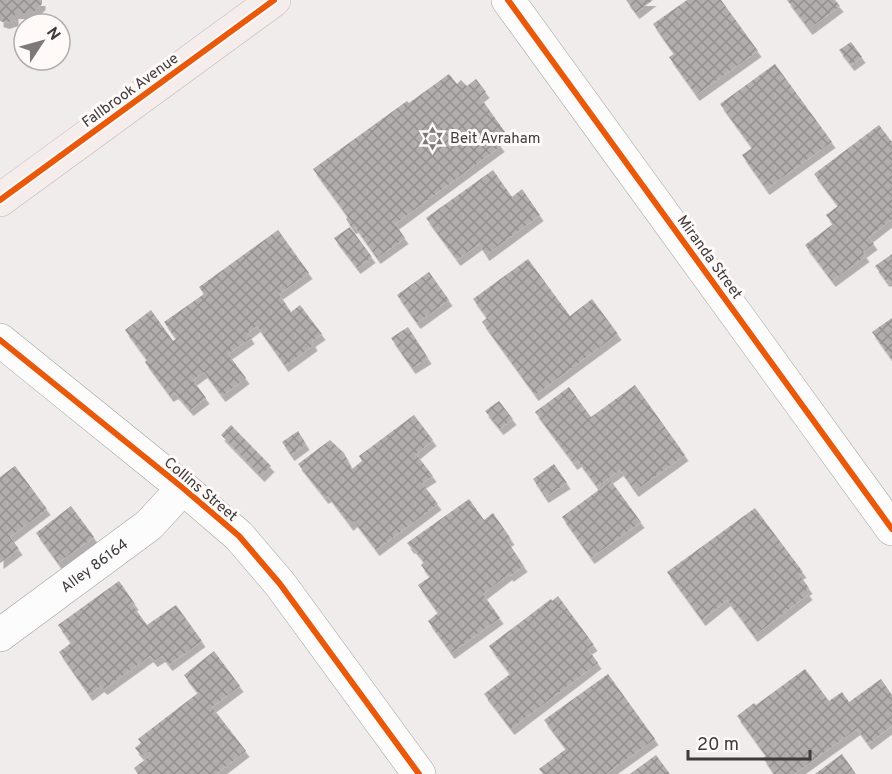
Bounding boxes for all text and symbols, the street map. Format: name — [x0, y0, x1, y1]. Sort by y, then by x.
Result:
north arrow — [12, 12, 72, 72]
text: N — [41, 24, 64, 45]
street label: Fallbrook Avenue — [79, 50, 183, 133]
synagogue icon: Beit Avraham — [419, 125, 445, 151]
place label: Beit Avraham — [450, 130, 540, 149]
street label: Miranda Street — [672, 212, 746, 304]
street label: Collins Street — [159, 454, 241, 526]
street label: Alley 86164 — [57, 536, 133, 598]
scale bar — [688, 723, 810, 761]
text: 20 m — [697, 734, 739, 757]

